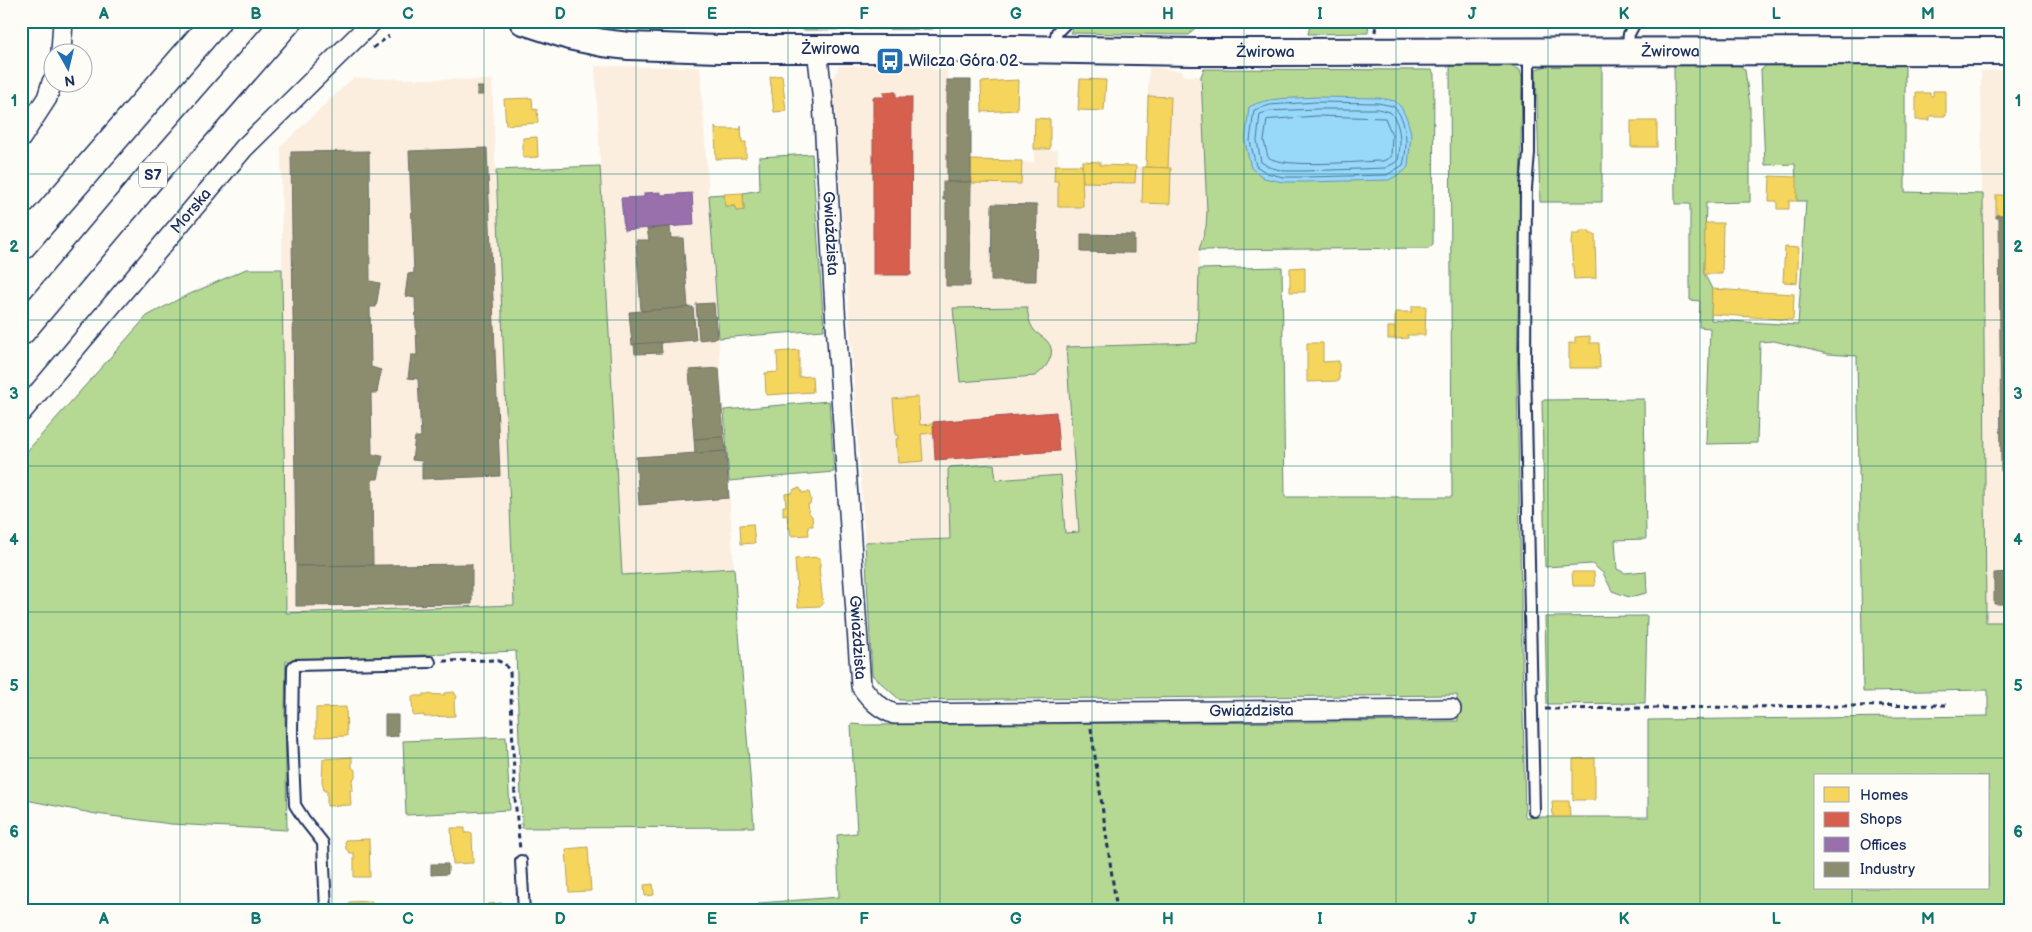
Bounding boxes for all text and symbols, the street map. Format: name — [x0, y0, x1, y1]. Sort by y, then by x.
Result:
text: A — [98, 5, 109, 24]
text: B — [250, 5, 262, 24]
text: C — [402, 5, 414, 24]
text: D — [554, 5, 566, 24]
text: E — [707, 5, 717, 24]
text: F — [859, 5, 869, 24]
text: G — [1010, 5, 1022, 24]
text: H — [1162, 5, 1174, 24]
text: I — [1317, 5, 1323, 24]
text: J — [1468, 5, 1477, 24]
text: K — [1619, 5, 1630, 24]
text: L — [1771, 5, 1781, 24]
text: M — [1921, 5, 1935, 24]
street label: Żwirowa — [800, 38, 860, 59]
street label: Żwirowa — [1235, 40, 1295, 61]
street label: Żwirowa — [1640, 40, 1700, 61]
north arrow — [42, 42, 92, 92]
bus stop icon: Wilcza Góra 02 — [875, 46, 905, 76]
place label: Wilcza Góra 02 — [909, 52, 1019, 71]
text: N — [63, 71, 76, 90]
text: 1 — [11, 92, 17, 111]
text: 1 — [2015, 92, 2021, 111]
road number: S7 — [139, 162, 167, 188]
street label: Morska — [167, 185, 215, 237]
street label: Gwiaździsta — [819, 191, 843, 276]
text: 2 — [9, 238, 19, 257]
text: 2 — [2013, 238, 2023, 257]
text: 3 — [9, 385, 19, 404]
text: 3 — [2013, 385, 2023, 404]
text: 4 — [9, 531, 19, 550]
text: 4 — [2013, 531, 2023, 550]
street label: Gwiaździsta — [845, 595, 870, 680]
text: 5 — [9, 677, 19, 696]
text: 5 — [2013, 677, 2023, 696]
street label: Gwiaździsta — [1209, 701, 1294, 721]
legend — [1814, 774, 1990, 890]
text: Homes — [1860, 786, 1909, 805]
text: Shops — [1860, 810, 1903, 829]
text: 6 — [9, 823, 19, 842]
text: 6 — [2013, 823, 2023, 842]
text: Offices — [1860, 836, 1907, 855]
text: Industry — [1860, 860, 1915, 879]
text: A — [98, 910, 109, 929]
text: B — [250, 910, 262, 929]
text: C — [402, 910, 414, 929]
text: D — [554, 910, 566, 929]
text: E — [707, 910, 717, 929]
text: F — [859, 910, 869, 929]
text: G — [1010, 910, 1022, 929]
text: H — [1162, 910, 1174, 929]
text: I — [1317, 910, 1323, 929]
text: J — [1468, 910, 1477, 929]
text: K — [1619, 910, 1630, 929]
text: L — [1771, 910, 1781, 929]
text: M — [1921, 910, 1935, 929]

